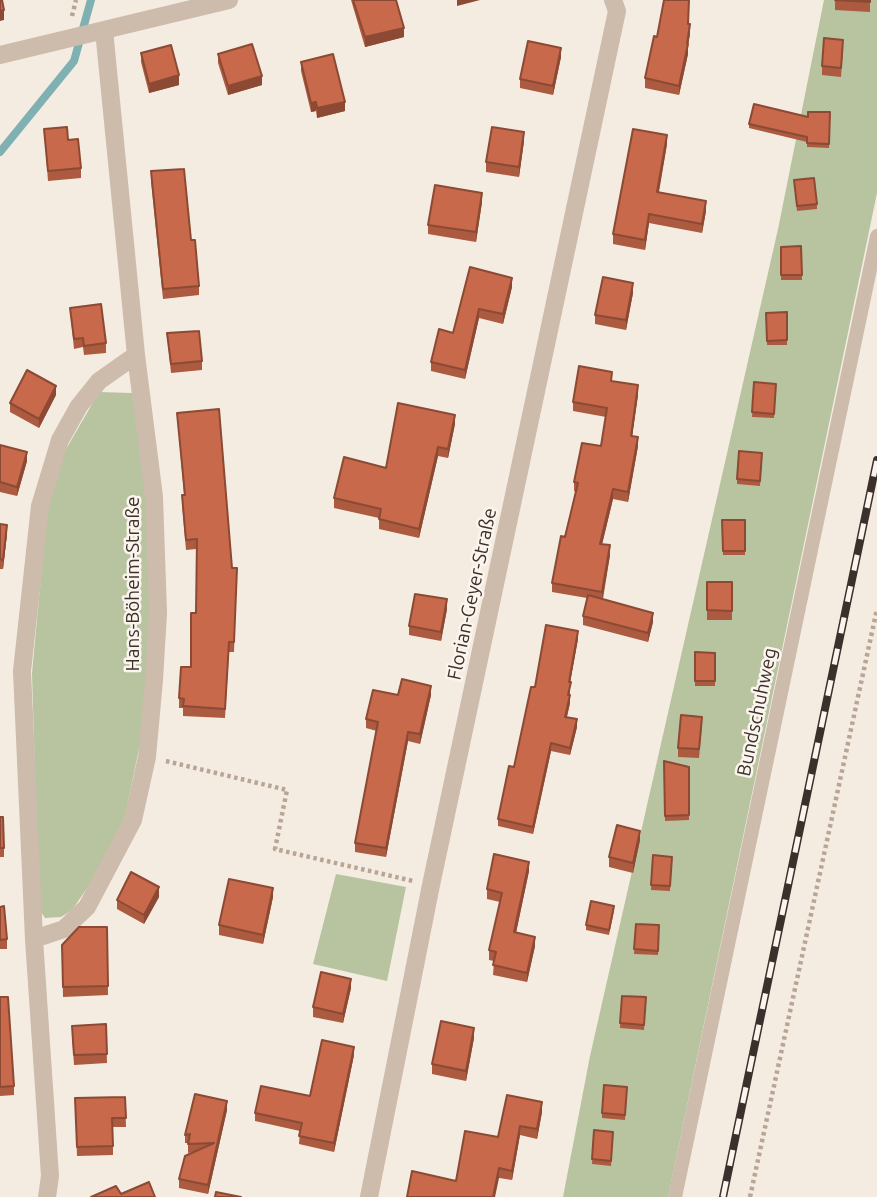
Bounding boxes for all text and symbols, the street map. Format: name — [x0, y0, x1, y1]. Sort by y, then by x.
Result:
street label: Hans-Böheim-Straße — [122, 497, 144, 671]
street label: Florian-Geyer-Straße — [443, 506, 501, 682]
street label: Bundschuhweg — [732, 646, 782, 778]

